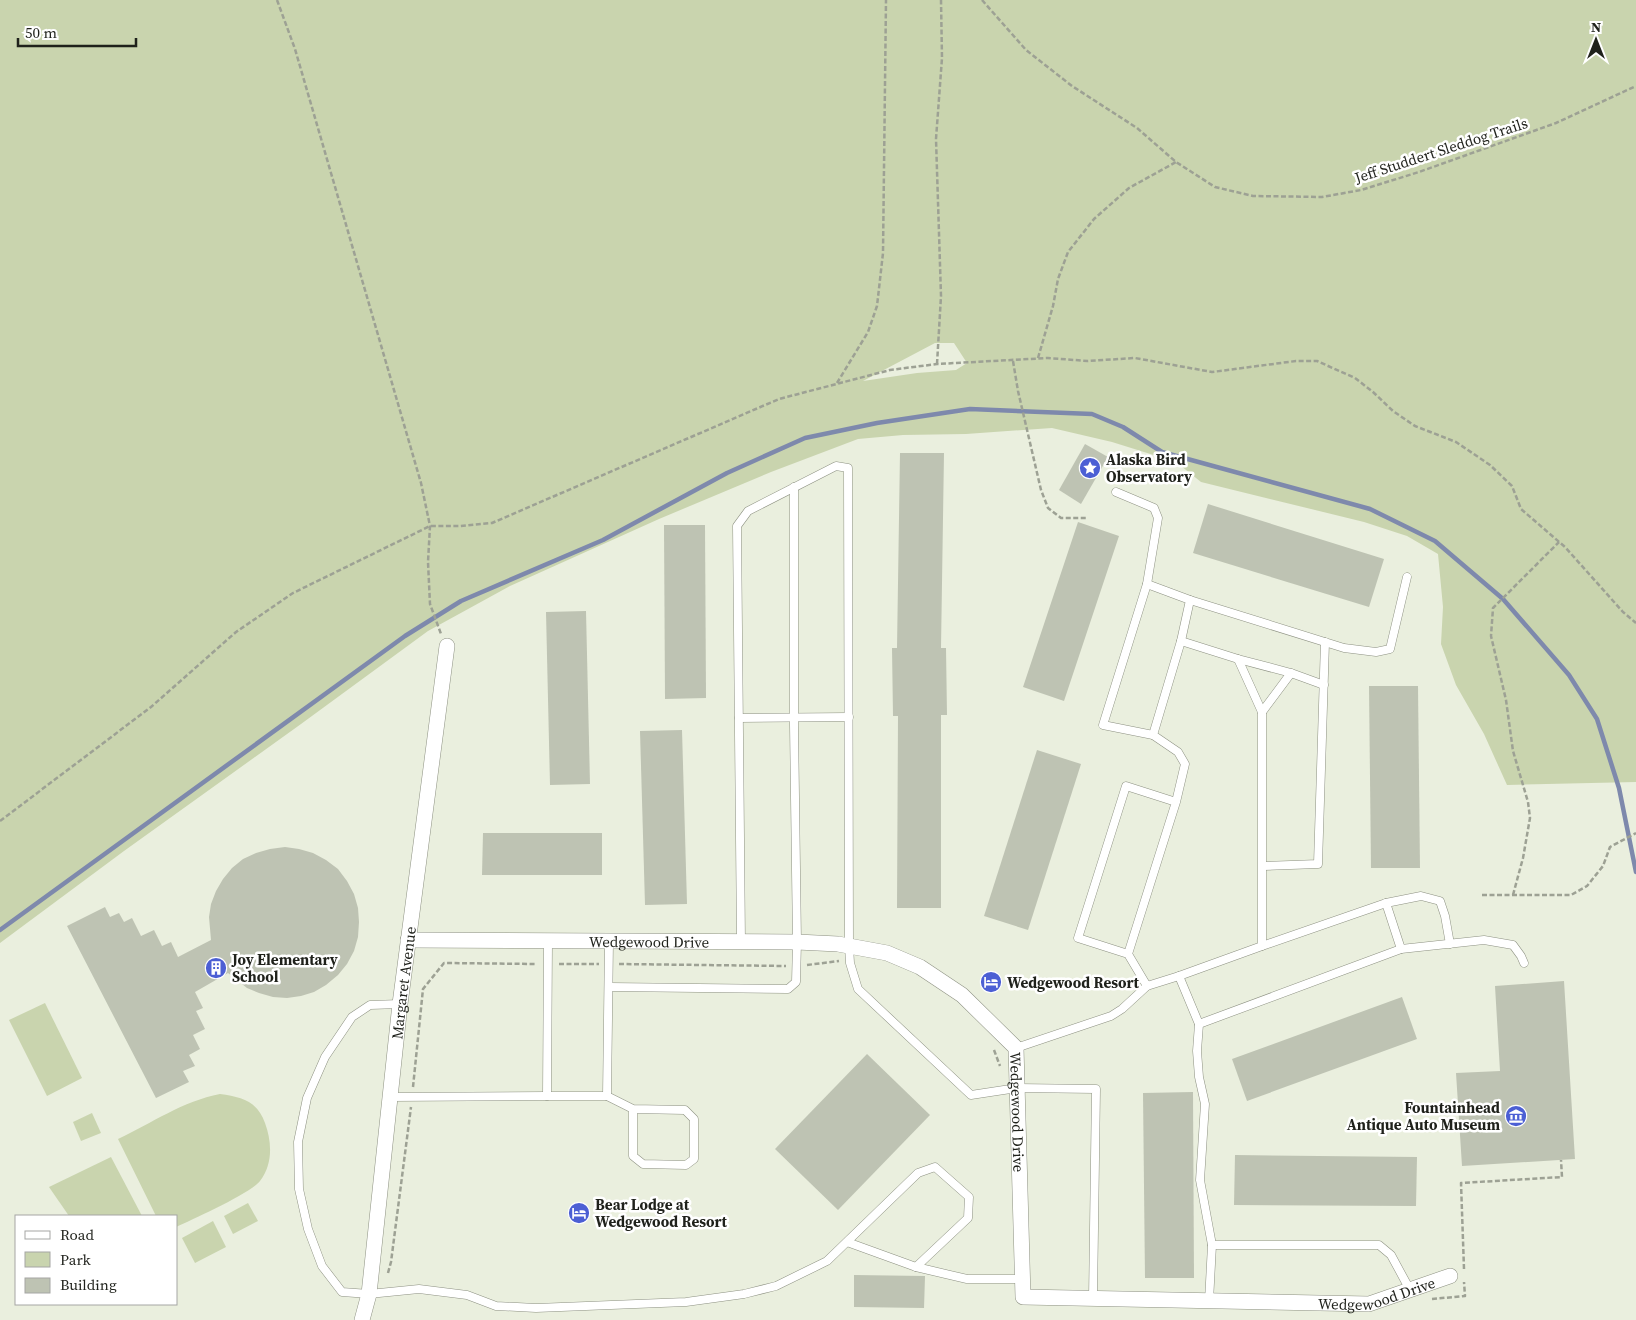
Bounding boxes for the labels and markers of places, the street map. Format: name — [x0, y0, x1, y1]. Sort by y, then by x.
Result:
place label: Alaska Bird Observatory — [1106, 449, 1192, 487]
place icon: Alaska Bird Observatory — [1078, 456, 1102, 480]
place label: Joy Elementary School — [231, 949, 338, 987]
building icon: Joy Elementary School — [204, 956, 228, 980]
hotel icon: Wedgewood Resort — [979, 970, 1003, 994]
place label: Wedgewood Resort — [1007, 972, 1140, 993]
place label: Fountainhead Antique Auto Museum — [1347, 1097, 1500, 1135]
museum icon: Fountainhead Antique Auto Museum — [1504, 1104, 1528, 1128]
place label: Bear Lodge at Wedgewood Resort — [595, 1194, 728, 1232]
hotel icon: Bear Lodge at Wedgewood Resort — [567, 1201, 591, 1225]

